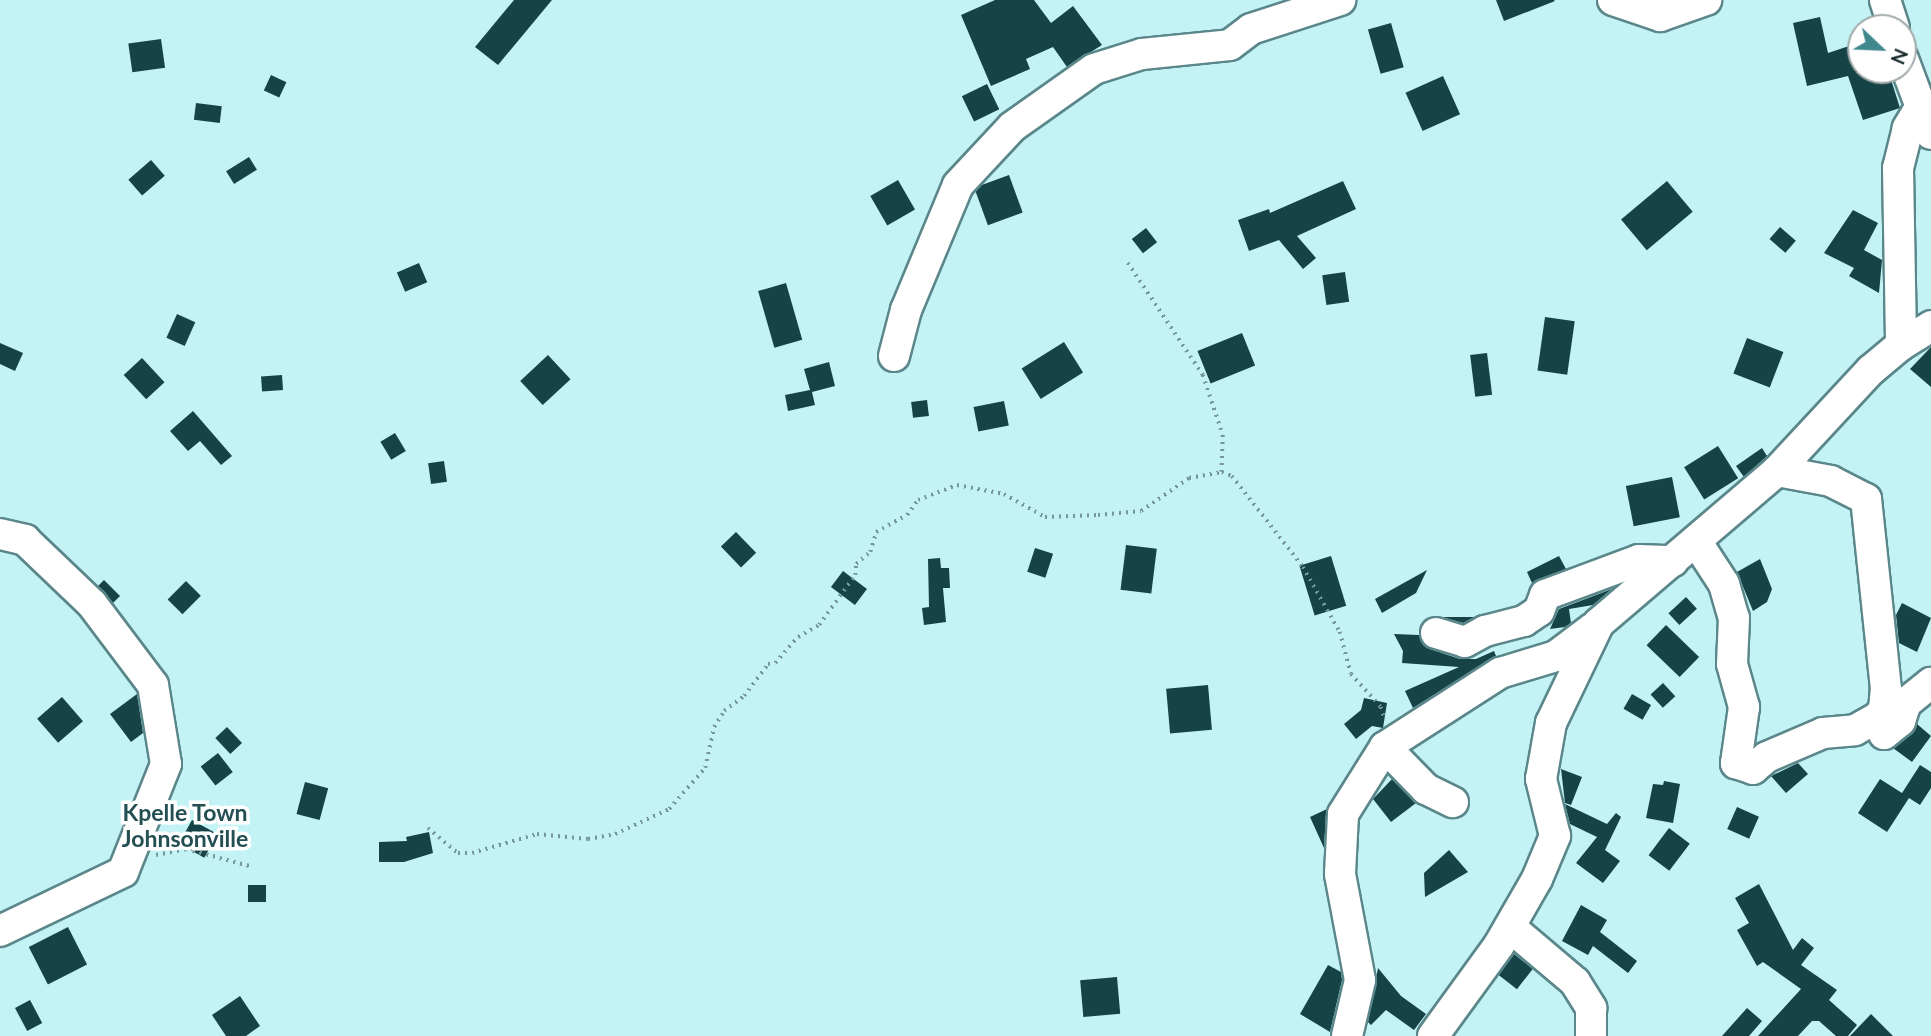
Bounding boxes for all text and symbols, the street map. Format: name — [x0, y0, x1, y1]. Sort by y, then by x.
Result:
north arrow — [1847, 14, 1917, 84]
text: N — [1887, 45, 1913, 68]
district label: Kpelle Town Johnsonville — [122, 798, 248, 852]

